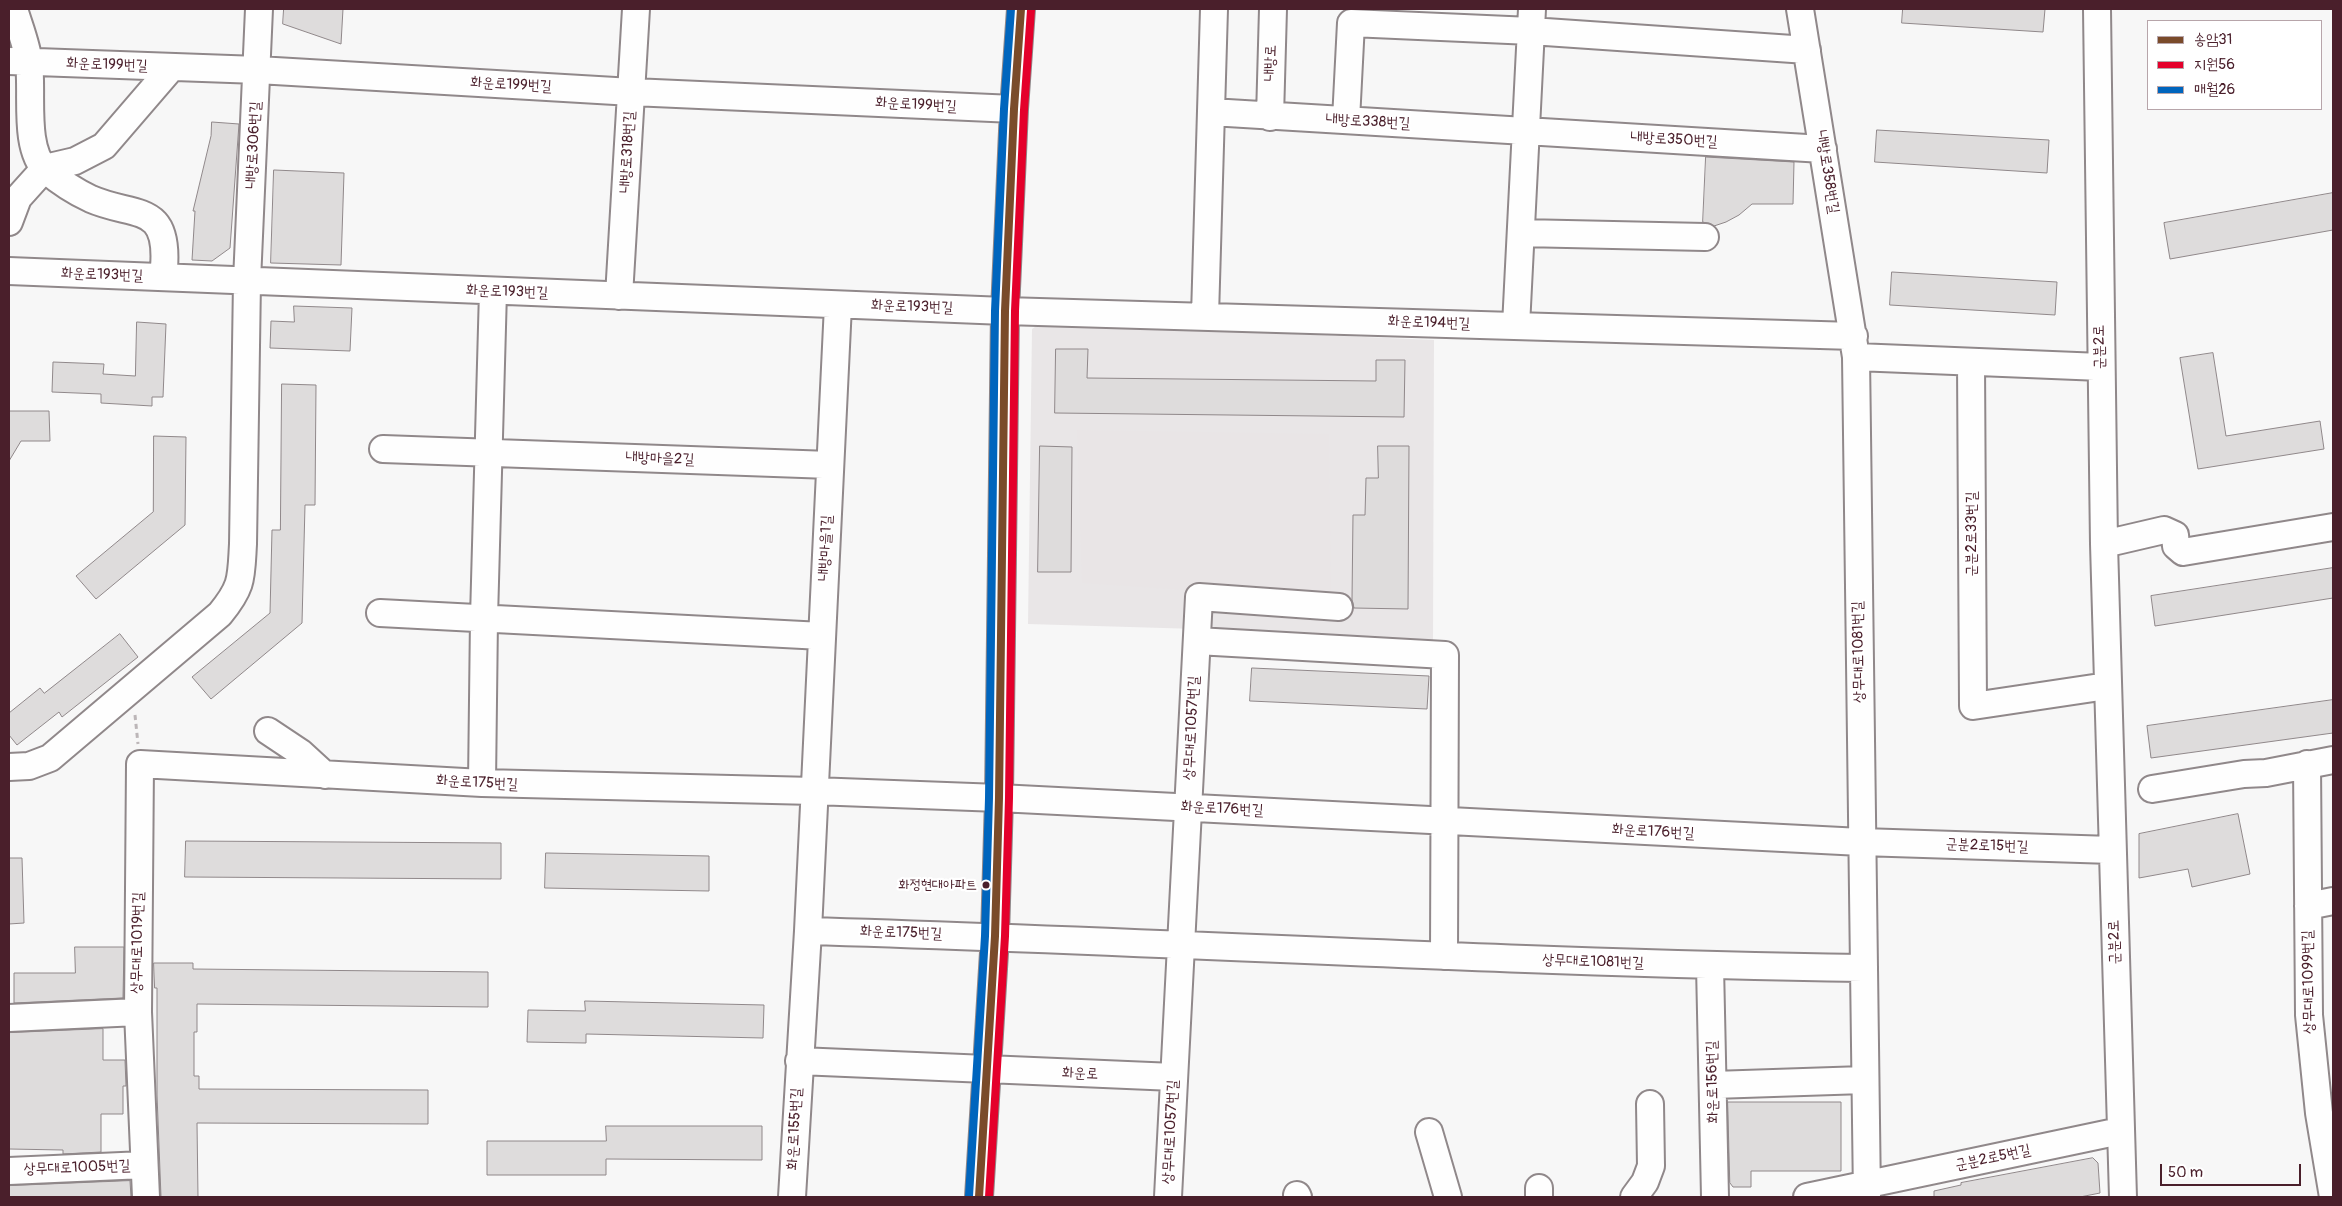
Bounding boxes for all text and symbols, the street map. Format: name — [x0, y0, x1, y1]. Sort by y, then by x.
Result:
legend — [2147, 20, 2322, 110]
text: 송암31 — [2194, 30, 2232, 49]
street label: 내방로 — [1261, 45, 1281, 81]
street label: 화운로199번길 — [66, 55, 148, 75]
text: 지원56 — [2194, 55, 2235, 74]
street label: 화운로199번길 — [470, 74, 552, 96]
text: 매월26 — [2194, 80, 2235, 99]
street label: 화운로199번길 — [875, 94, 957, 116]
street label: 내방로306번길 — [243, 101, 265, 189]
street label: 내방로318번길 — [617, 111, 639, 193]
street label: 내방로338번길 — [1325, 111, 1411, 133]
street label: 내방로350번길 — [1630, 129, 1718, 151]
street label: 내방로358번길 — [1812, 129, 1842, 215]
street label: 화운로193번길 — [61, 265, 143, 285]
street label: 화운로193번길 — [466, 282, 548, 302]
street label: 화운로193번길 — [871, 297, 953, 317]
street label: 화운로194번길 — [1387, 313, 1471, 333]
street label: 군분2로 — [2091, 325, 2109, 369]
street label: 내방마을2길 — [625, 449, 695, 469]
street label: 군분2로33번길 — [1963, 491, 1981, 577]
street label: 내방마을1길 — [815, 514, 837, 582]
street label: 상무대로1081번길 — [1849, 601, 1869, 703]
street label: 상무대로1057번길 — [1180, 675, 1204, 781]
street label: 화운로175번길 — [435, 772, 519, 794]
street label: 화운로176번길 — [1180, 798, 1264, 820]
street label: 화운로176번길 — [1611, 821, 1695, 843]
street label: 군분2로15번길 — [1945, 836, 2029, 856]
place label: 화정현대아파트 — [898, 877, 977, 893]
marker: 화정현대아파트 — [981, 880, 991, 890]
street label: 상무대로1019번길 — [128, 892, 148, 994]
street label: 군분2로 — [2105, 919, 2125, 965]
street label: 화운로175번길 — [860, 923, 942, 943]
street label: 상무대로1099번길 — [2299, 930, 2319, 1034]
street label: 상무대로1081번길 — [1542, 951, 1644, 973]
street label: 화운로156번길 — [1703, 1040, 1723, 1124]
street label: 화운로 — [1062, 1064, 1098, 1084]
street label: 상무대로1057번길 — [1159, 1079, 1183, 1185]
street label: 화운로155번길 — [784, 1087, 806, 1171]
street label: 군분2로5번길 — [1954, 1141, 2032, 1175]
scale bar — [2162, 1154, 2303, 1186]
street label: 상무대로1005번길 — [23, 1157, 131, 1179]
text: 50 m — [2168, 1163, 2203, 1182]

